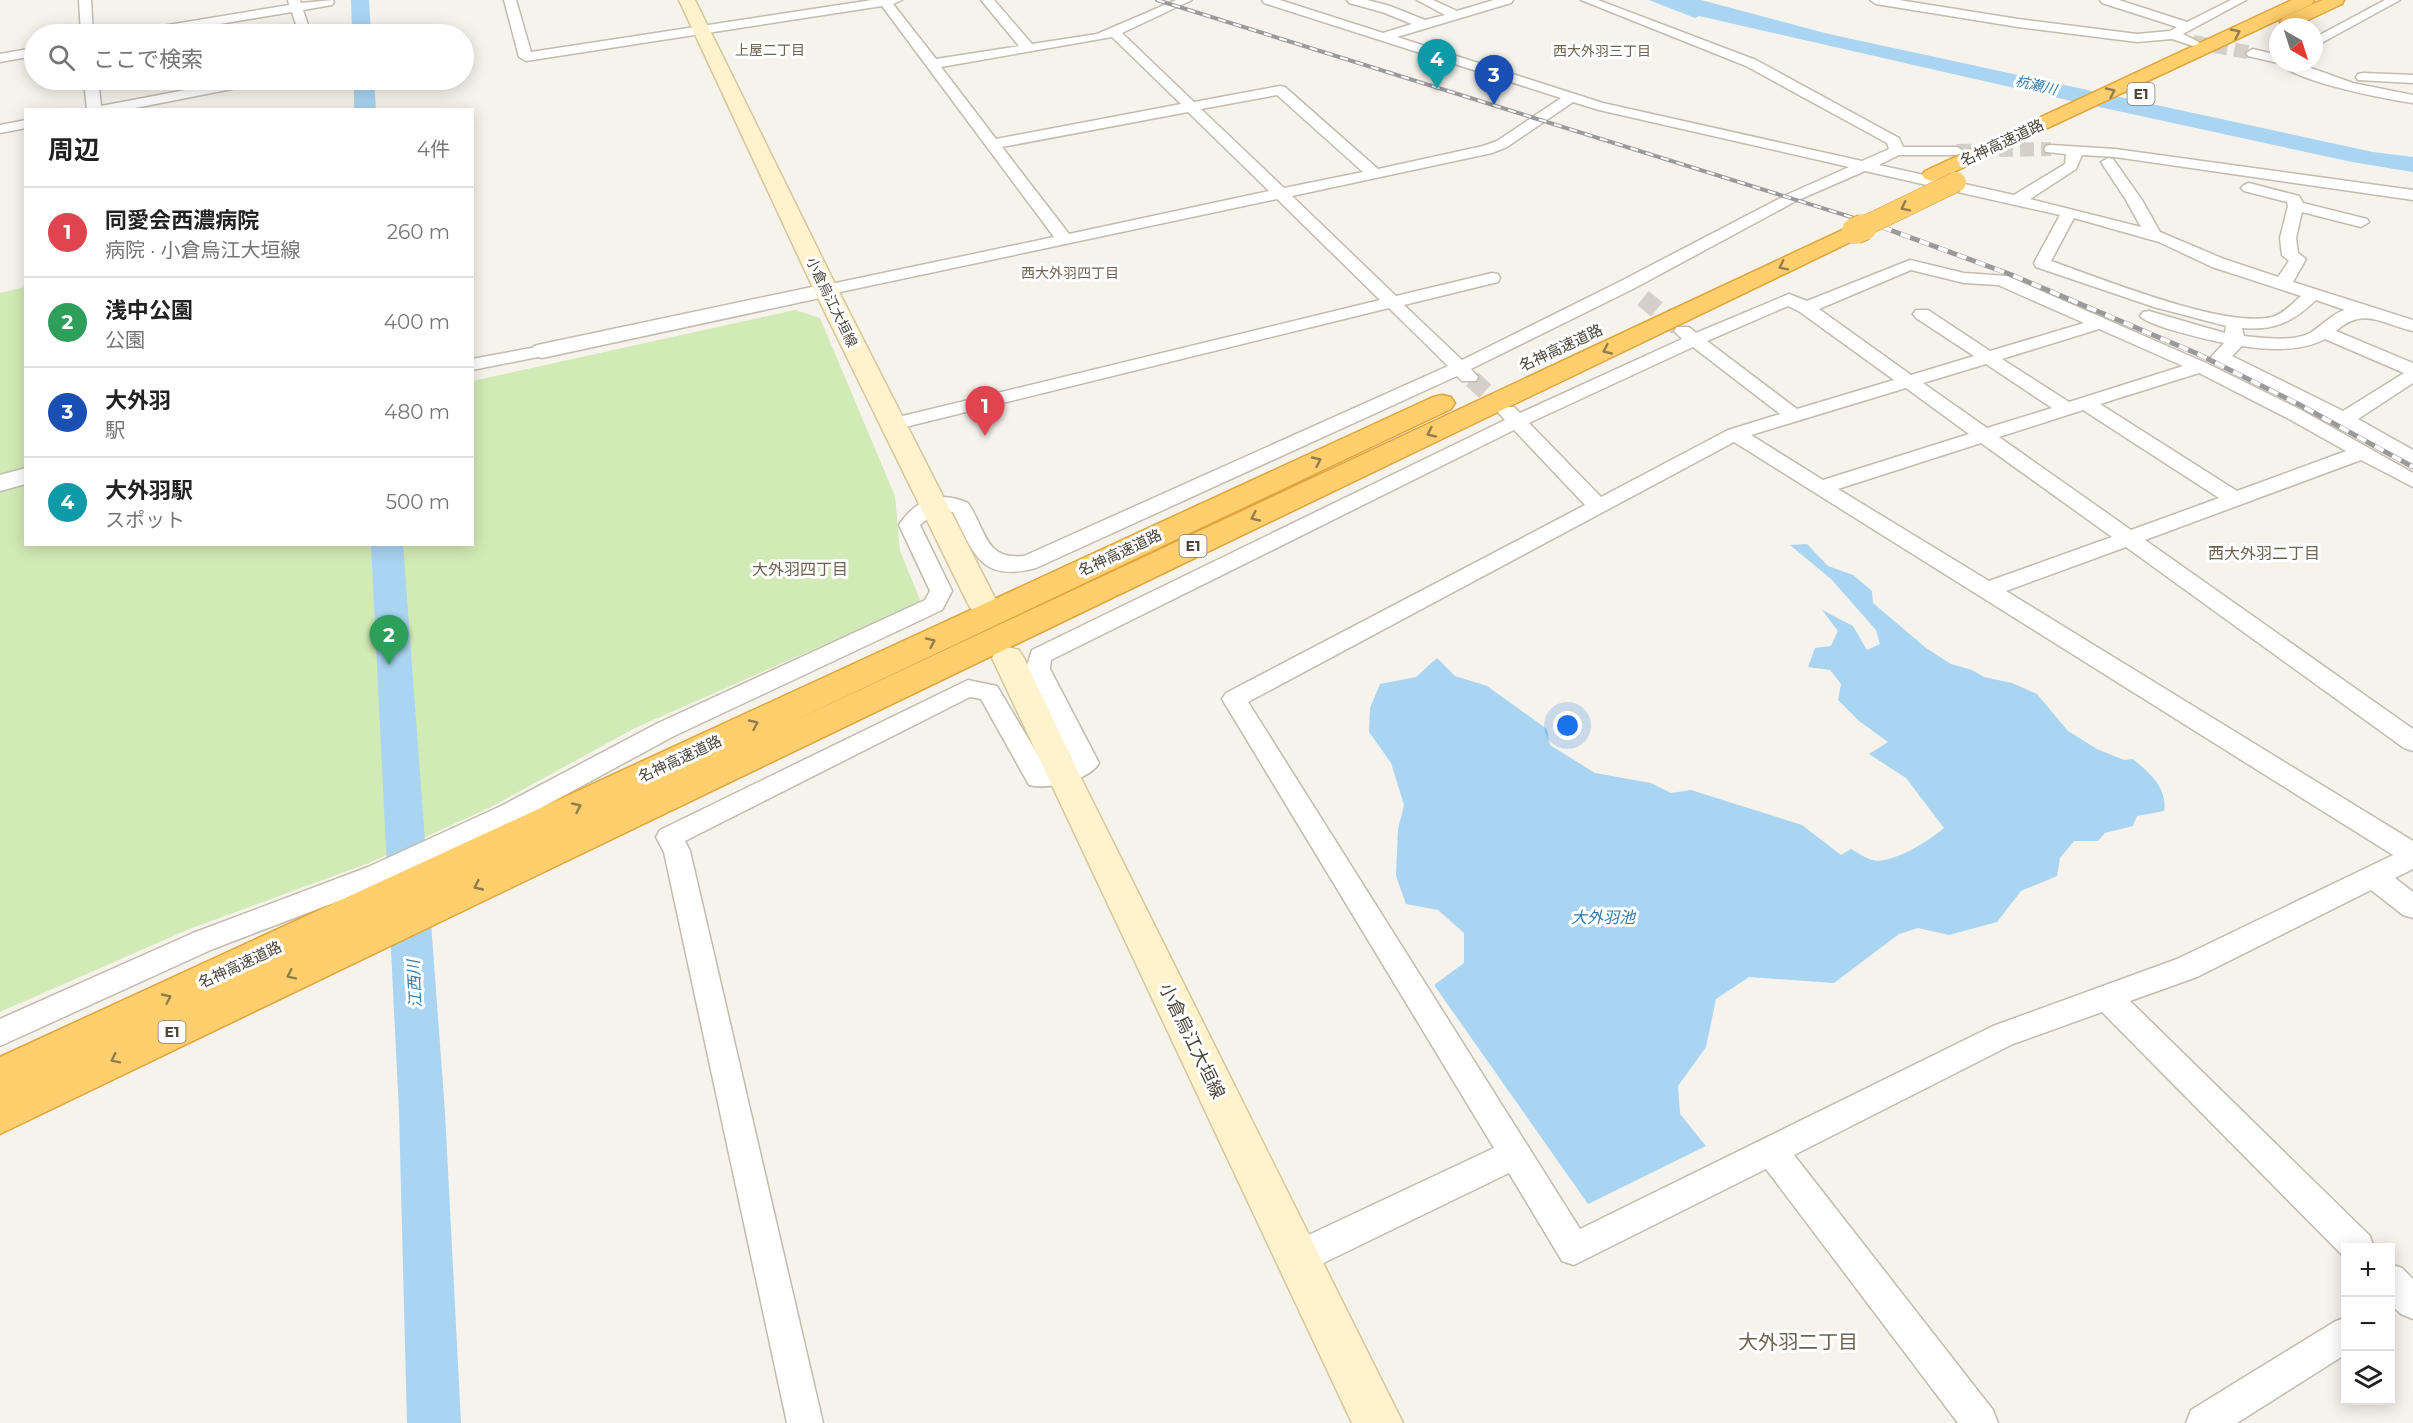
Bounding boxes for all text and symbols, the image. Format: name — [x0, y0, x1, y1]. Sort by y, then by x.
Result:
north arrow — [2269, 18, 2323, 72]
search box — [24, 24, 474, 90]
one-way arrow — [2229, 28, 2240, 40]
pin: 4 — [1418, 40, 1456, 89]
icon: search — [45, 41, 78, 74]
district label: 上屋二丁目 — [735, 41, 805, 59]
district label: 西大外羽三丁目 — [1553, 42, 1651, 60]
text: ここで検索 — [93, 46, 203, 73]
pin: 3 — [1474, 56, 1514, 105]
water label: 杭瀬川 — [2014, 72, 2060, 99]
road number: E1 — [2128, 83, 2154, 105]
one-way arrow — [2104, 88, 2115, 100]
street label: 名神高速道路 — [1957, 115, 2047, 170]
text: 周辺 — [48, 134, 100, 166]
text: 4件 — [417, 137, 450, 161]
one-way arrow — [1901, 199, 1912, 211]
text: 同愛会西濃病院 — [105, 207, 259, 234]
text: 1 — [64, 220, 71, 244]
text: 260 m — [387, 220, 450, 244]
text: 病院 · 小倉烏江大垣線 — [105, 238, 301, 262]
street label: 小倉烏江大垣線 — [802, 254, 862, 350]
one-way arrow — [1778, 258, 1789, 270]
district label: 西大外羽四丁目 — [1021, 264, 1119, 282]
text: 浅中公園 — [105, 297, 193, 324]
text: 2 — [62, 310, 73, 334]
text: 400 m — [384, 310, 450, 334]
street label: 名神高速道路 — [1516, 320, 1606, 375]
text: 公園 — [105, 328, 145, 352]
one-way arrow — [1603, 342, 1614, 354]
pin: 1 — [966, 386, 1004, 436]
text: 大外羽 — [105, 387, 171, 414]
text: 3 — [62, 400, 73, 424]
text: 480 m — [384, 400, 450, 424]
text: 駅 — [105, 418, 125, 442]
one-way arrow — [1426, 426, 1437, 438]
one-way arrow — [1310, 457, 1321, 469]
text: 大外羽駅 — [105, 477, 193, 504]
text: 4 — [61, 490, 74, 514]
text: 500 m — [386, 490, 450, 514]
text: スポット — [105, 508, 185, 532]
one-way arrow — [1250, 510, 1261, 522]
street label: 名神高速道路 — [1075, 525, 1165, 580]
road number: E1 — [1180, 535, 1206, 557]
district label: 西大外羽二丁目 — [2208, 544, 2320, 563]
district label: 大外羽四丁目 — [752, 560, 848, 579]
pin: 2 — [370, 616, 408, 665]
one-way arrow — [924, 637, 935, 649]
your location — [1553, 711, 1582, 740]
one-way arrow — [748, 720, 759, 732]
street label: 名神高速道路 — [635, 731, 725, 786]
one-way arrow — [571, 802, 582, 814]
one-way arrow — [473, 878, 484, 890]
water label: 大外羽池 — [1571, 908, 1637, 927]
street label: 名神高速道路 — [195, 937, 285, 992]
water label: 江西川 — [404, 958, 425, 1008]
one-way arrow — [286, 967, 297, 979]
street label: 小倉烏江大垣線 — [1154, 980, 1230, 1102]
one-way arrow — [161, 994, 172, 1006]
road number: E1 — [158, 1021, 186, 1043]
one-way arrow — [111, 1052, 121, 1063]
map controls — [2341, 1243, 2395, 1405]
button: + — [2341, 1243, 2395, 1297]
button: − — [2341, 1297, 2395, 1351]
district label: 大外羽二丁目 — [1738, 1330, 1858, 1354]
button: layers — [2341, 1351, 2395, 1405]

